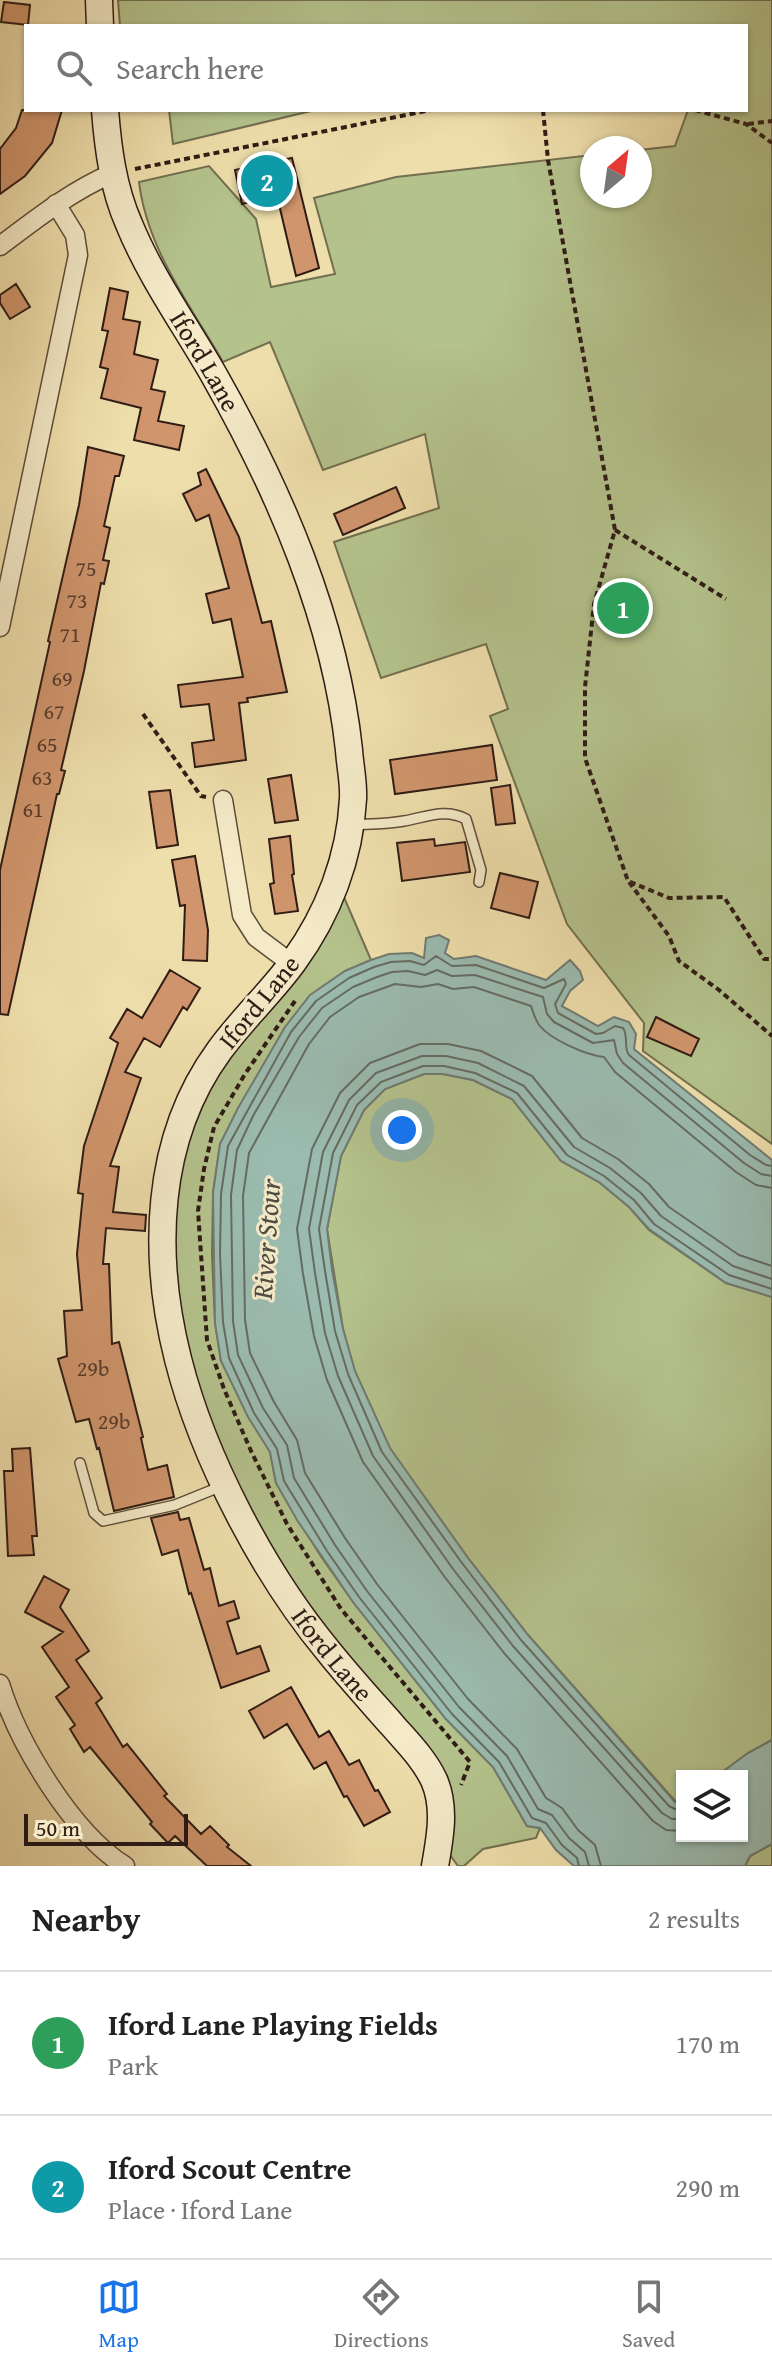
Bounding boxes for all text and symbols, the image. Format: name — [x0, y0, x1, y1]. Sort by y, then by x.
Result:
search box — [24, 24, 748, 112]
icon: search — [52, 46, 96, 90]
text: Search here — [116, 46, 264, 90]
north arrow — [580, 136, 652, 208]
pin: 2 — [241, 151, 293, 211]
street label: Iford Lane — [160, 303, 250, 418]
house number: 75 — [75, 552, 97, 584]
pin: 1 — [597, 578, 649, 638]
house number: 73 — [66, 584, 88, 616]
house number: 71 — [59, 618, 81, 650]
house number: 69 — [51, 662, 73, 694]
house number: 67 — [43, 695, 65, 727]
house number: 65 — [36, 728, 58, 760]
house number: 63 — [31, 761, 53, 793]
house number: 61 — [22, 793, 44, 825]
street label: Iford Lane — [208, 946, 309, 1057]
your location — [382, 1110, 422, 1150]
water label: River Stour — [241, 1176, 290, 1301]
house number: 29b — [77, 1352, 109, 1384]
house number: 29b — [98, 1405, 130, 1437]
street label: Iford Lane — [282, 1599, 383, 1710]
map controls — [676, 1770, 748, 1842]
button: layers — [676, 1770, 748, 1842]
scale bar — [24, 1810, 188, 1846]
text: 50 m — [36, 1812, 80, 1844]
text: Nearby — [32, 1894, 141, 1943]
text: 2 results — [648, 1899, 740, 1938]
text: Iford Lane Playing Fields — [108, 2002, 438, 2046]
text: 1 — [51, 2024, 65, 2063]
text: 170 m — [675, 2024, 740, 2063]
text: Park — [108, 2046, 158, 2085]
text: Iford Scout Centre — [108, 2146, 351, 2190]
text: 2 — [51, 2168, 65, 2207]
text: 290 m — [675, 2168, 740, 2207]
text: Place · Iford Lane — [108, 2190, 293, 2229]
tab: Map — [97, 2275, 141, 2355]
tab: Directions — [334, 2275, 429, 2355]
tab: Saved — [622, 2275, 675, 2355]

